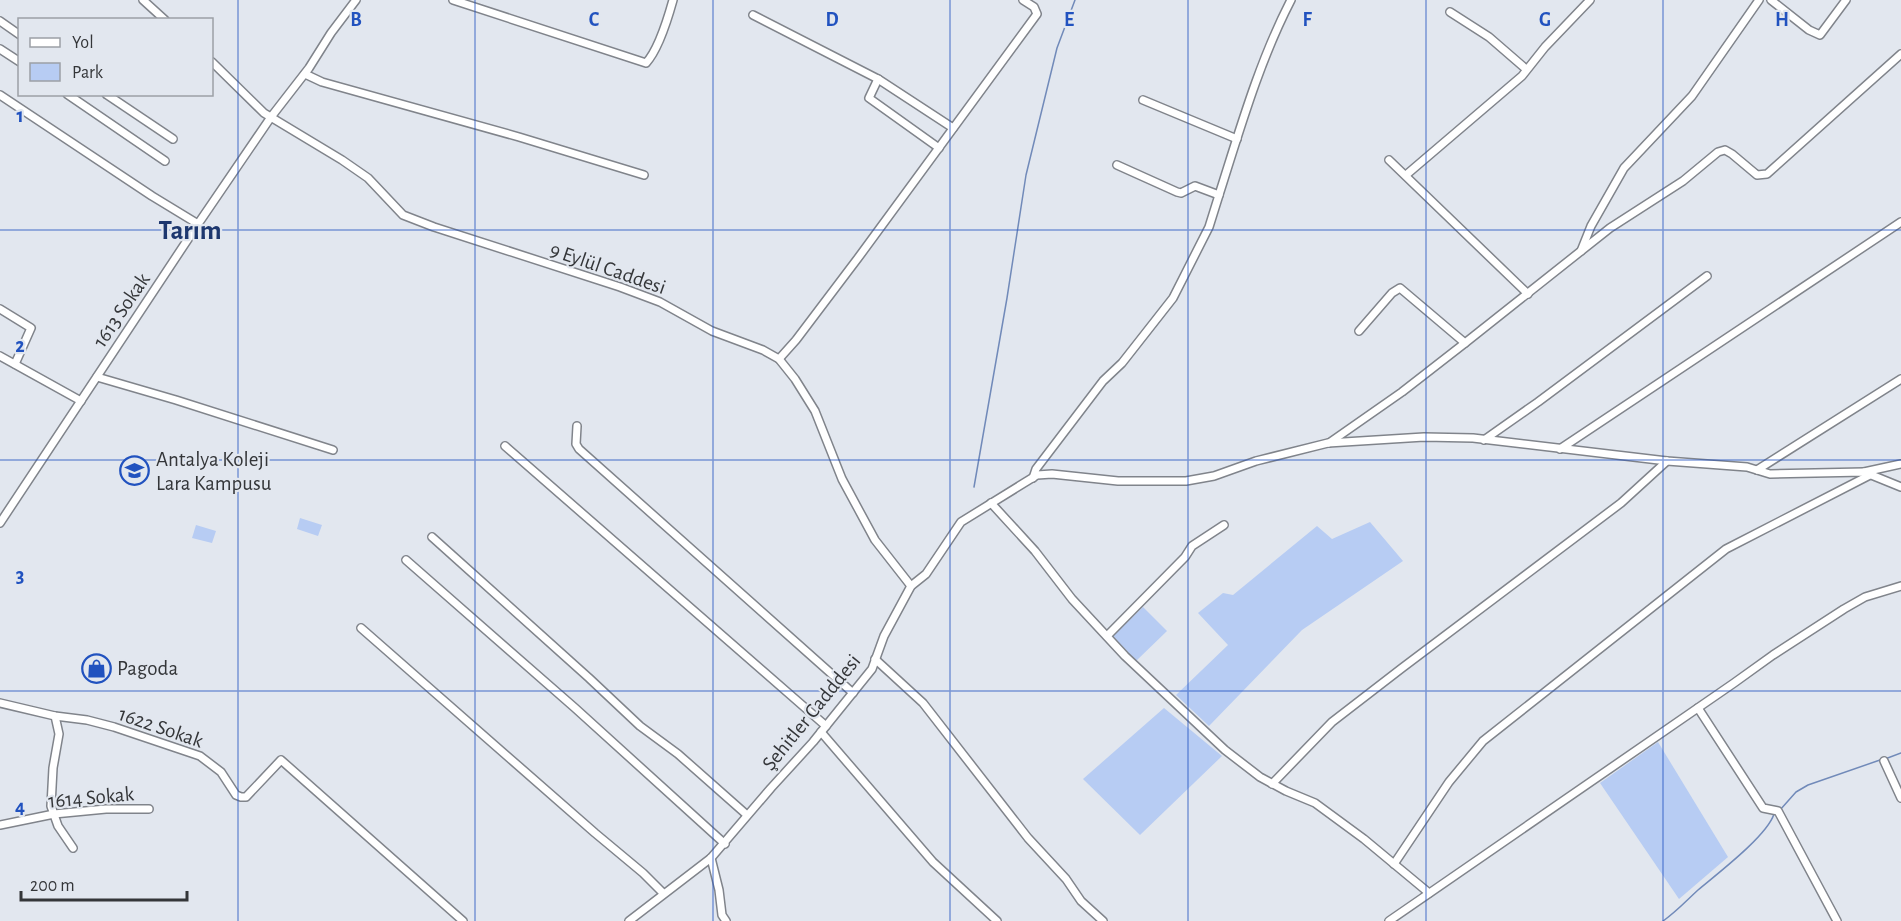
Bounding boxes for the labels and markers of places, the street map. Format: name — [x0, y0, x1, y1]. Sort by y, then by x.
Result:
place label: Antalya Koleji Lara Kampusu — [156, 449, 272, 494]
school or university icon: Antalya Koleji Lara Kampusu — [119, 455, 151, 487]
shop icon: Pagoda — [80, 652, 112, 684]
place label: Pagoda — [117, 658, 178, 679]

